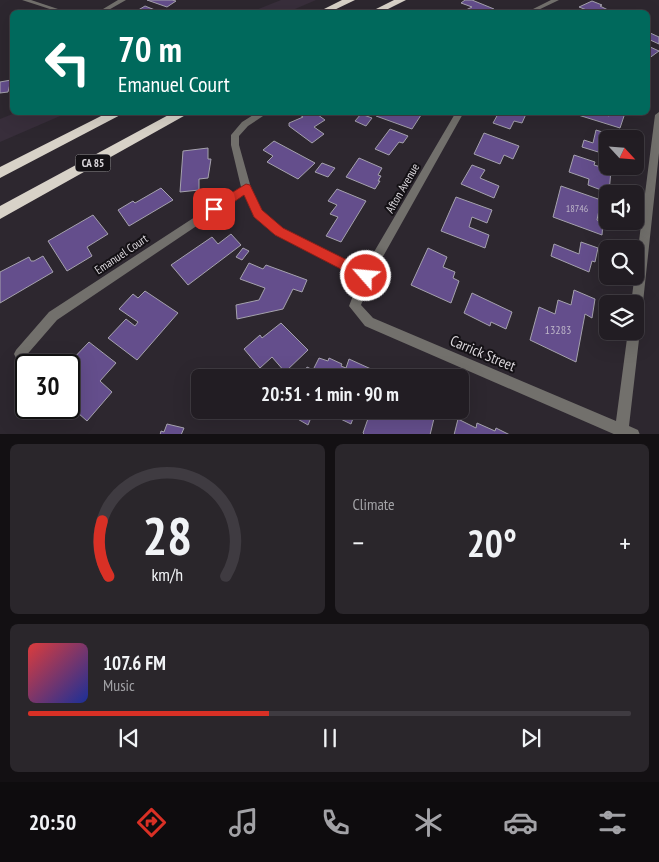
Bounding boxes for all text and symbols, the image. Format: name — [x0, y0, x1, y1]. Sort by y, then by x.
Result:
text: 70 m — [118, 26, 182, 72]
icon: left — [35, 30, 100, 95]
text: Emanuel Court — [118, 70, 230, 98]
north arrow — [599, 130, 644, 175]
map controls — [599, 130, 644, 340]
road number: CA 85 — [76, 154, 110, 172]
street label: Afton Avenue — [382, 160, 422, 215]
button: sound — [599, 185, 644, 230]
pin — [193, 188, 235, 230]
icon: arrive — [200, 195, 228, 223]
house number: 18746 — [566, 202, 589, 215]
street label: Emanuel Court — [92, 230, 151, 277]
button: search — [599, 240, 644, 285]
position arrow — [339, 249, 391, 301]
button: layers — [599, 295, 644, 340]
house number: 13283 — [544, 322, 572, 337]
street label: Carrick Street — [447, 331, 519, 375]
speed limit sign: 30 — [15, 354, 80, 419]
text: 20:51 · 1 min · 90 m — [261, 382, 399, 406]
text: Climate — [353, 494, 395, 514]
text: 28 — [142, 502, 192, 569]
text: 20° — [467, 518, 517, 567]
text: − — [353, 524, 364, 561]
text: + — [619, 524, 631, 561]
text: km/h — [151, 563, 183, 586]
text: 107.6 FM — [103, 651, 166, 675]
text: Music — [103, 675, 135, 695]
icon: previous — [115, 724, 143, 752]
icon: pause — [316, 724, 344, 752]
icon: next — [517, 724, 545, 752]
icon: directions — [134, 805, 169, 840]
icon: music — [226, 805, 261, 840]
icon: phone — [318, 805, 353, 840]
icon: climate — [411, 805, 446, 840]
icon: car — [503, 805, 538, 840]
icon: filters — [595, 805, 630, 840]
text: 20:50 — [29, 808, 76, 836]

